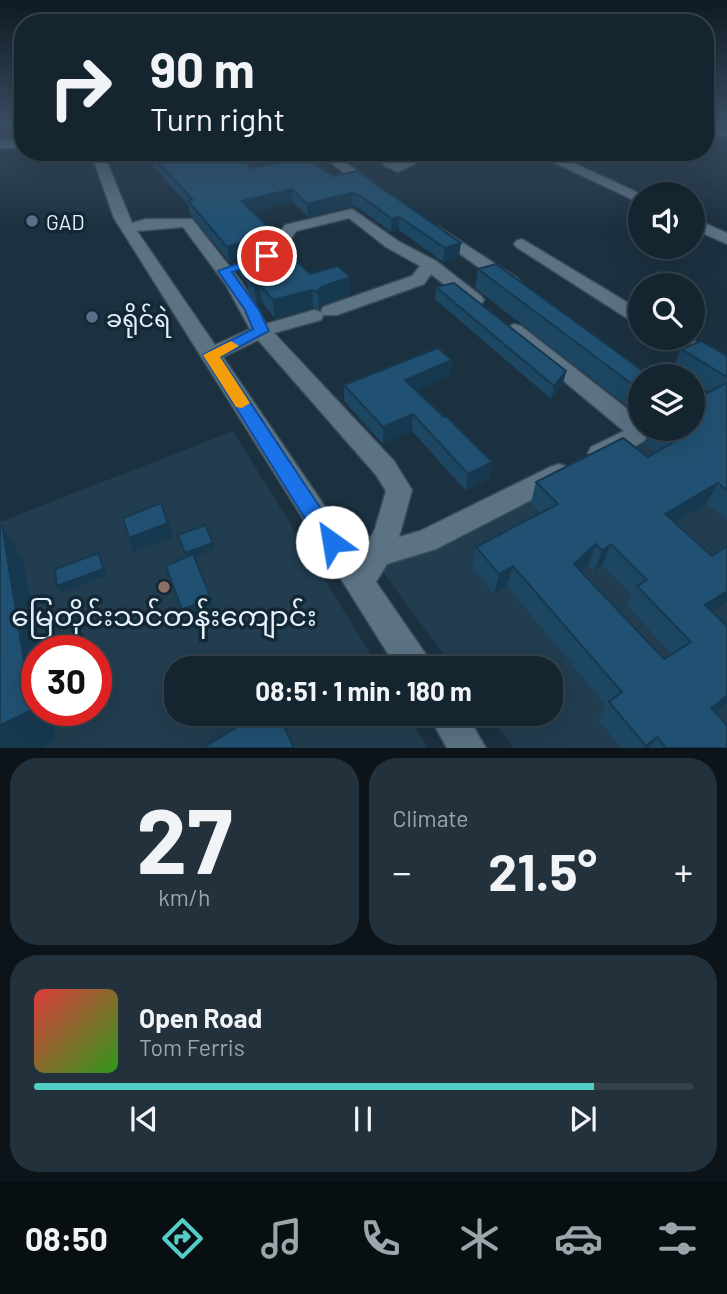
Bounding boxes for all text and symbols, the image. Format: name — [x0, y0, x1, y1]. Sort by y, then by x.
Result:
text: 90 m — [150, 39, 255, 98]
icon: right — [35, 42, 126, 133]
text: Turn right — [150, 99, 285, 137]
map controls — [628, 182, 705, 441]
button: sound — [628, 182, 705, 259]
place label: GAD — [46, 209, 85, 234]
marker: GAD — [24, 213, 40, 229]
pin — [237, 226, 297, 286]
icon: arrive — [248, 237, 286, 275]
button: search — [628, 273, 705, 350]
place label: ခရိုင်ရဲ — [106, 303, 172, 338]
marker: ခရိုင်ရဲ — [84, 309, 100, 325]
button: layers — [628, 364, 705, 441]
position arrow — [295, 505, 369, 579]
marker: မြေတိုင်းသင်တန်းကျောင်း — [156, 579, 172, 595]
place label: မြေတိုင်းသင်တန်းကျောင်း — [11, 598, 317, 639]
speed limit sign: 30 — [21, 635, 112, 726]
text: 08:51 · 1 min · 180 m — [255, 675, 472, 706]
text: 27 — [136, 783, 232, 892]
text: Climate — [393, 804, 469, 832]
text: 21.5° — [488, 839, 597, 901]
text: − — [393, 848, 412, 894]
text: + — [674, 848, 693, 894]
text: km/h — [158, 883, 210, 911]
text: Open Road — [139, 1002, 262, 1033]
text: Tom Ferris — [139, 1033, 245, 1061]
icon: previous — [125, 1100, 163, 1138]
icon: pause — [344, 1100, 382, 1138]
icon: next — [564, 1100, 602, 1138]
icon: directions — [158, 1214, 207, 1263]
icon: music — [257, 1214, 306, 1263]
icon: phone — [356, 1214, 405, 1263]
icon: climate — [455, 1214, 504, 1263]
icon: car — [554, 1214, 603, 1263]
icon: filters — [653, 1214, 702, 1263]
text: 08:50 — [25, 1219, 108, 1257]

